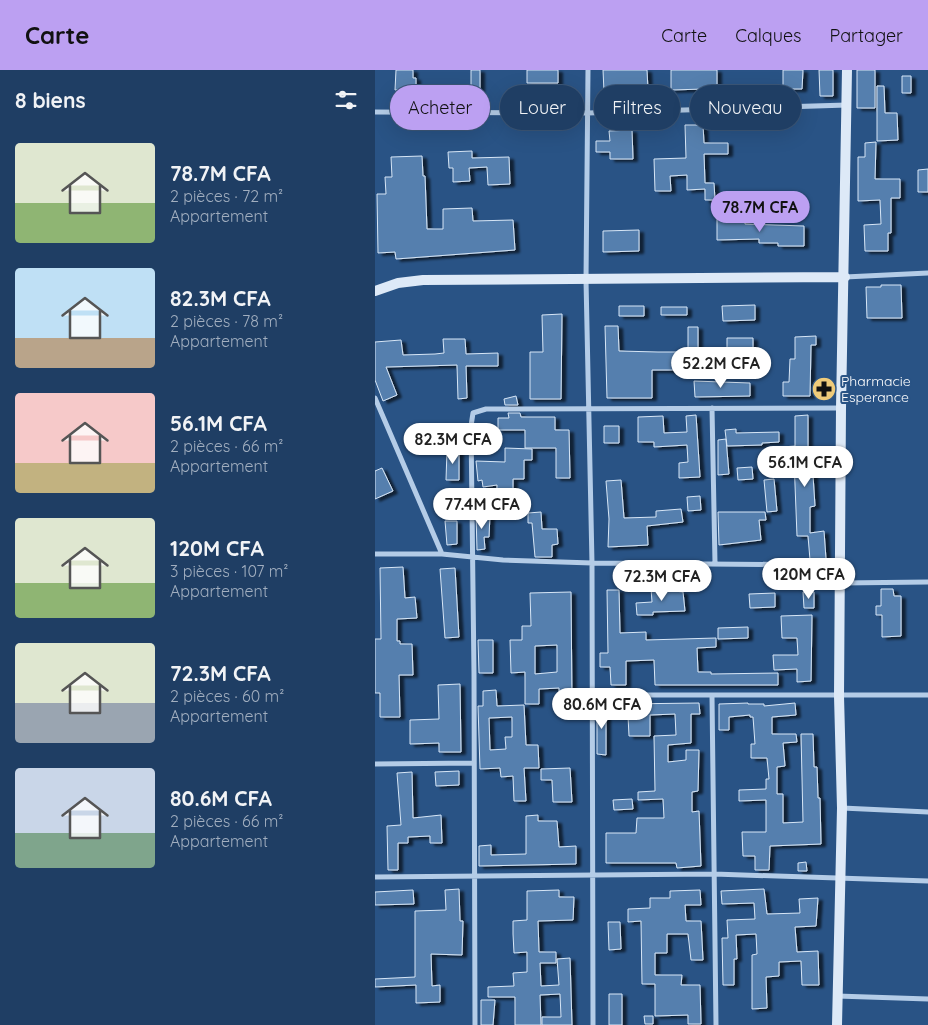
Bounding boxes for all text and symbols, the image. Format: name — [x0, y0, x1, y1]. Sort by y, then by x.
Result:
text: Carte — [25, 20, 89, 50]
text: Carte — [661, 24, 707, 47]
text: Calques — [735, 24, 802, 47]
text: Partager — [830, 24, 903, 47]
chip: Acheter — [390, 85, 490, 130]
chip: Louer — [500, 85, 584, 130]
chip: Filtres — [594, 85, 680, 130]
chip: Nouveau — [690, 85, 801, 130]
icon: filters — [332, 86, 360, 114]
text: 8 biens — [15, 87, 86, 113]
text: 78.7M CFA — [170, 160, 271, 186]
icon: home — [55, 163, 115, 223]
text: 2 pièces · 72 m² — [170, 186, 283, 206]
pin: 78.7M CFA — [703, 190, 817, 233]
text: 78.7M CFA — [722, 197, 798, 217]
text: Appartement — [170, 206, 268, 226]
text: 82.3M CFA — [170, 285, 271, 311]
icon: home — [55, 288, 115, 348]
text: 2 pièces · 78 m² — [170, 311, 283, 331]
text: Appartement — [170, 331, 268, 351]
pin: 52.2M CFA — [664, 346, 778, 389]
text: 52.2M CFA — [682, 353, 760, 373]
place label: Pharmacie Esperance — [841, 372, 911, 406]
pharmacy icon: Pharmacie Esperance — [811, 376, 837, 402]
text: 56.1M CFA — [170, 410, 267, 436]
icon: home — [55, 413, 115, 473]
pin: 82.3M CFA — [396, 422, 510, 465]
text: 82.3M CFA — [415, 429, 491, 449]
text: 2 pièces · 66 m² — [170, 436, 283, 456]
pin: 56.1M CFA — [748, 446, 862, 488]
text: 56.1M CFA — [768, 452, 842, 472]
text: Appartement — [170, 456, 268, 476]
pin: 77.4M CFA — [425, 488, 539, 530]
text: 77.4M CFA — [444, 494, 520, 514]
text: 120M CFA — [170, 535, 264, 561]
icon: home — [55, 538, 115, 598]
pin: 120M CFA — [757, 558, 861, 600]
pin: 72.3M CFA — [605, 560, 719, 602]
text: 3 pièces · 107 m² — [170, 561, 288, 581]
text: 120M CFA — [773, 564, 845, 584]
text: 72.3M CFA — [624, 566, 700, 586]
text: Appartement — [170, 581, 268, 601]
text: 72.3M CFA — [170, 660, 271, 686]
icon: home — [55, 663, 115, 723]
text: 2 pièces · 60 m² — [170, 686, 284, 706]
pin: 80.6M CFA — [545, 688, 659, 730]
text: 80.6M CFA — [563, 694, 641, 714]
text: Appartement — [170, 706, 268, 726]
text: 80.6M CFA — [170, 785, 272, 811]
icon: home — [55, 788, 115, 848]
text: 2 pièces · 66 m² — [170, 811, 283, 831]
text: Appartement — [170, 831, 268, 851]

